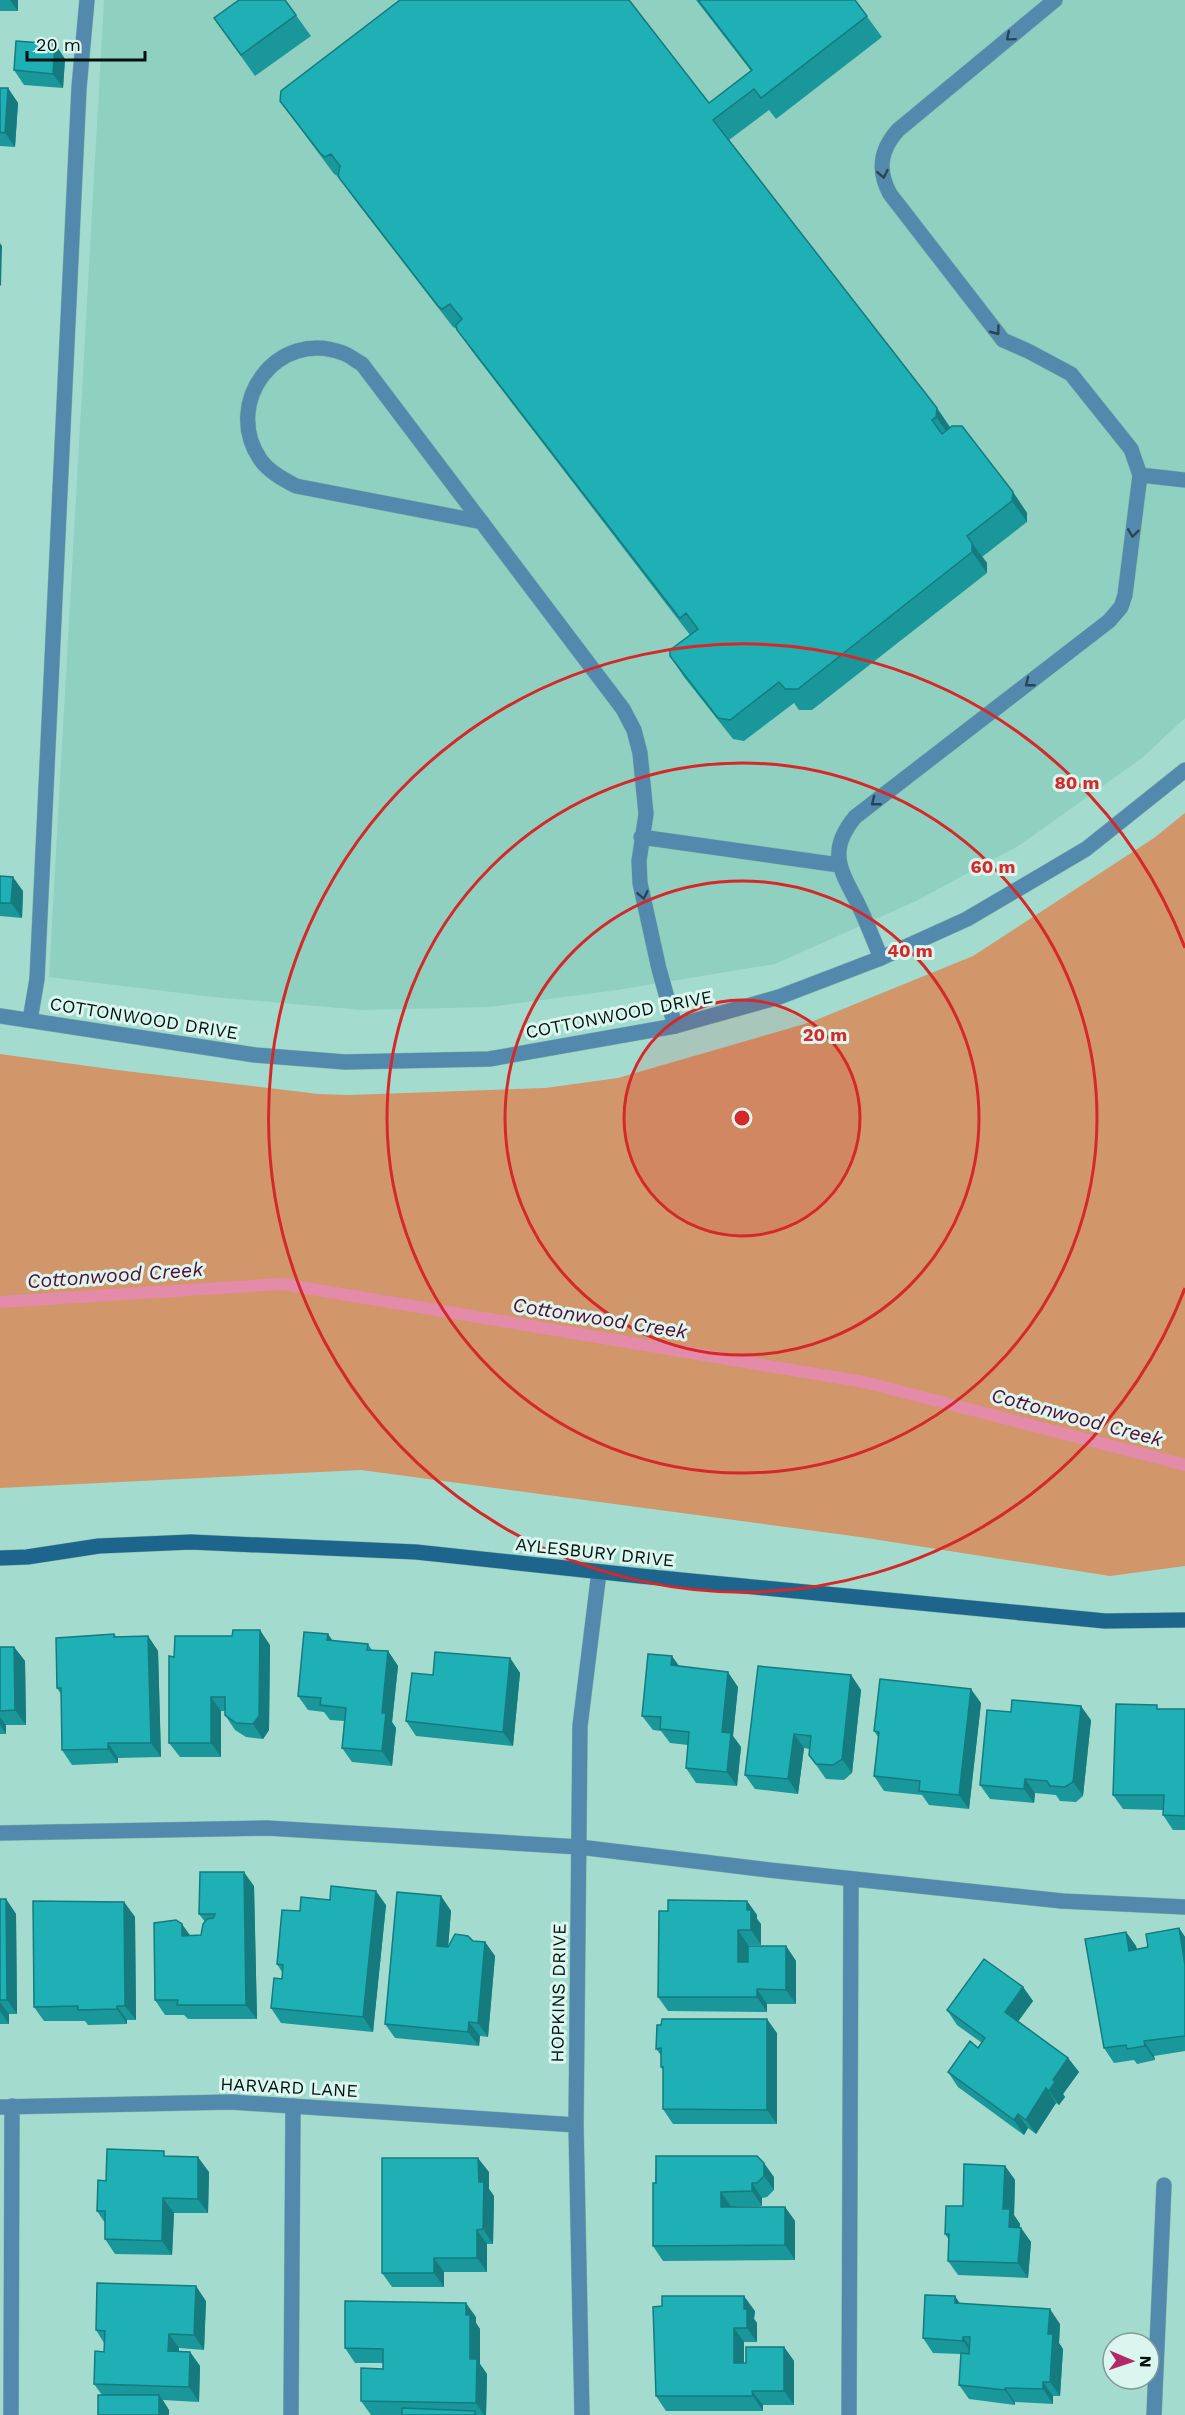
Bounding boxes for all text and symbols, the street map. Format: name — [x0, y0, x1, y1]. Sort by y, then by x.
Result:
scale bar — [27, 24, 146, 62]
one-way arrow — [1006, 30, 1017, 41]
text: 20 m — [36, 34, 81, 55]
one-way arrow — [876, 169, 889, 179]
one-way arrow — [989, 325, 1000, 336]
one-way arrow — [1127, 529, 1139, 538]
one-way arrow — [1025, 676, 1036, 687]
text: 80 m — [1055, 772, 1099, 793]
one-way arrow — [870, 795, 881, 806]
text: 60 m — [971, 856, 1015, 877]
one-way arrow — [636, 890, 649, 900]
text: 40 m — [887, 940, 933, 961]
street label: COTTONWOOD DRIVE — [524, 986, 714, 1042]
street label: COTTONWOOD DRIVE — [48, 993, 240, 1043]
text: 20 m — [803, 1024, 847, 1045]
centre of rings — [732, 1108, 752, 1128]
water label: Cottonwood Creek — [26, 1257, 205, 1293]
water label: Cottonwood Creek — [511, 1292, 690, 1344]
water label: Cottonwood Creek — [989, 1383, 1166, 1452]
street label: AYLESBURY DRIVE — [515, 1533, 675, 1571]
street label: HOPKINS DRIVE — [546, 1923, 570, 2063]
street label: HARVARD LANE — [220, 2073, 358, 2101]
north arrow — [1101, 2331, 1161, 2391]
text: N — [1136, 2355, 1155, 2368]

